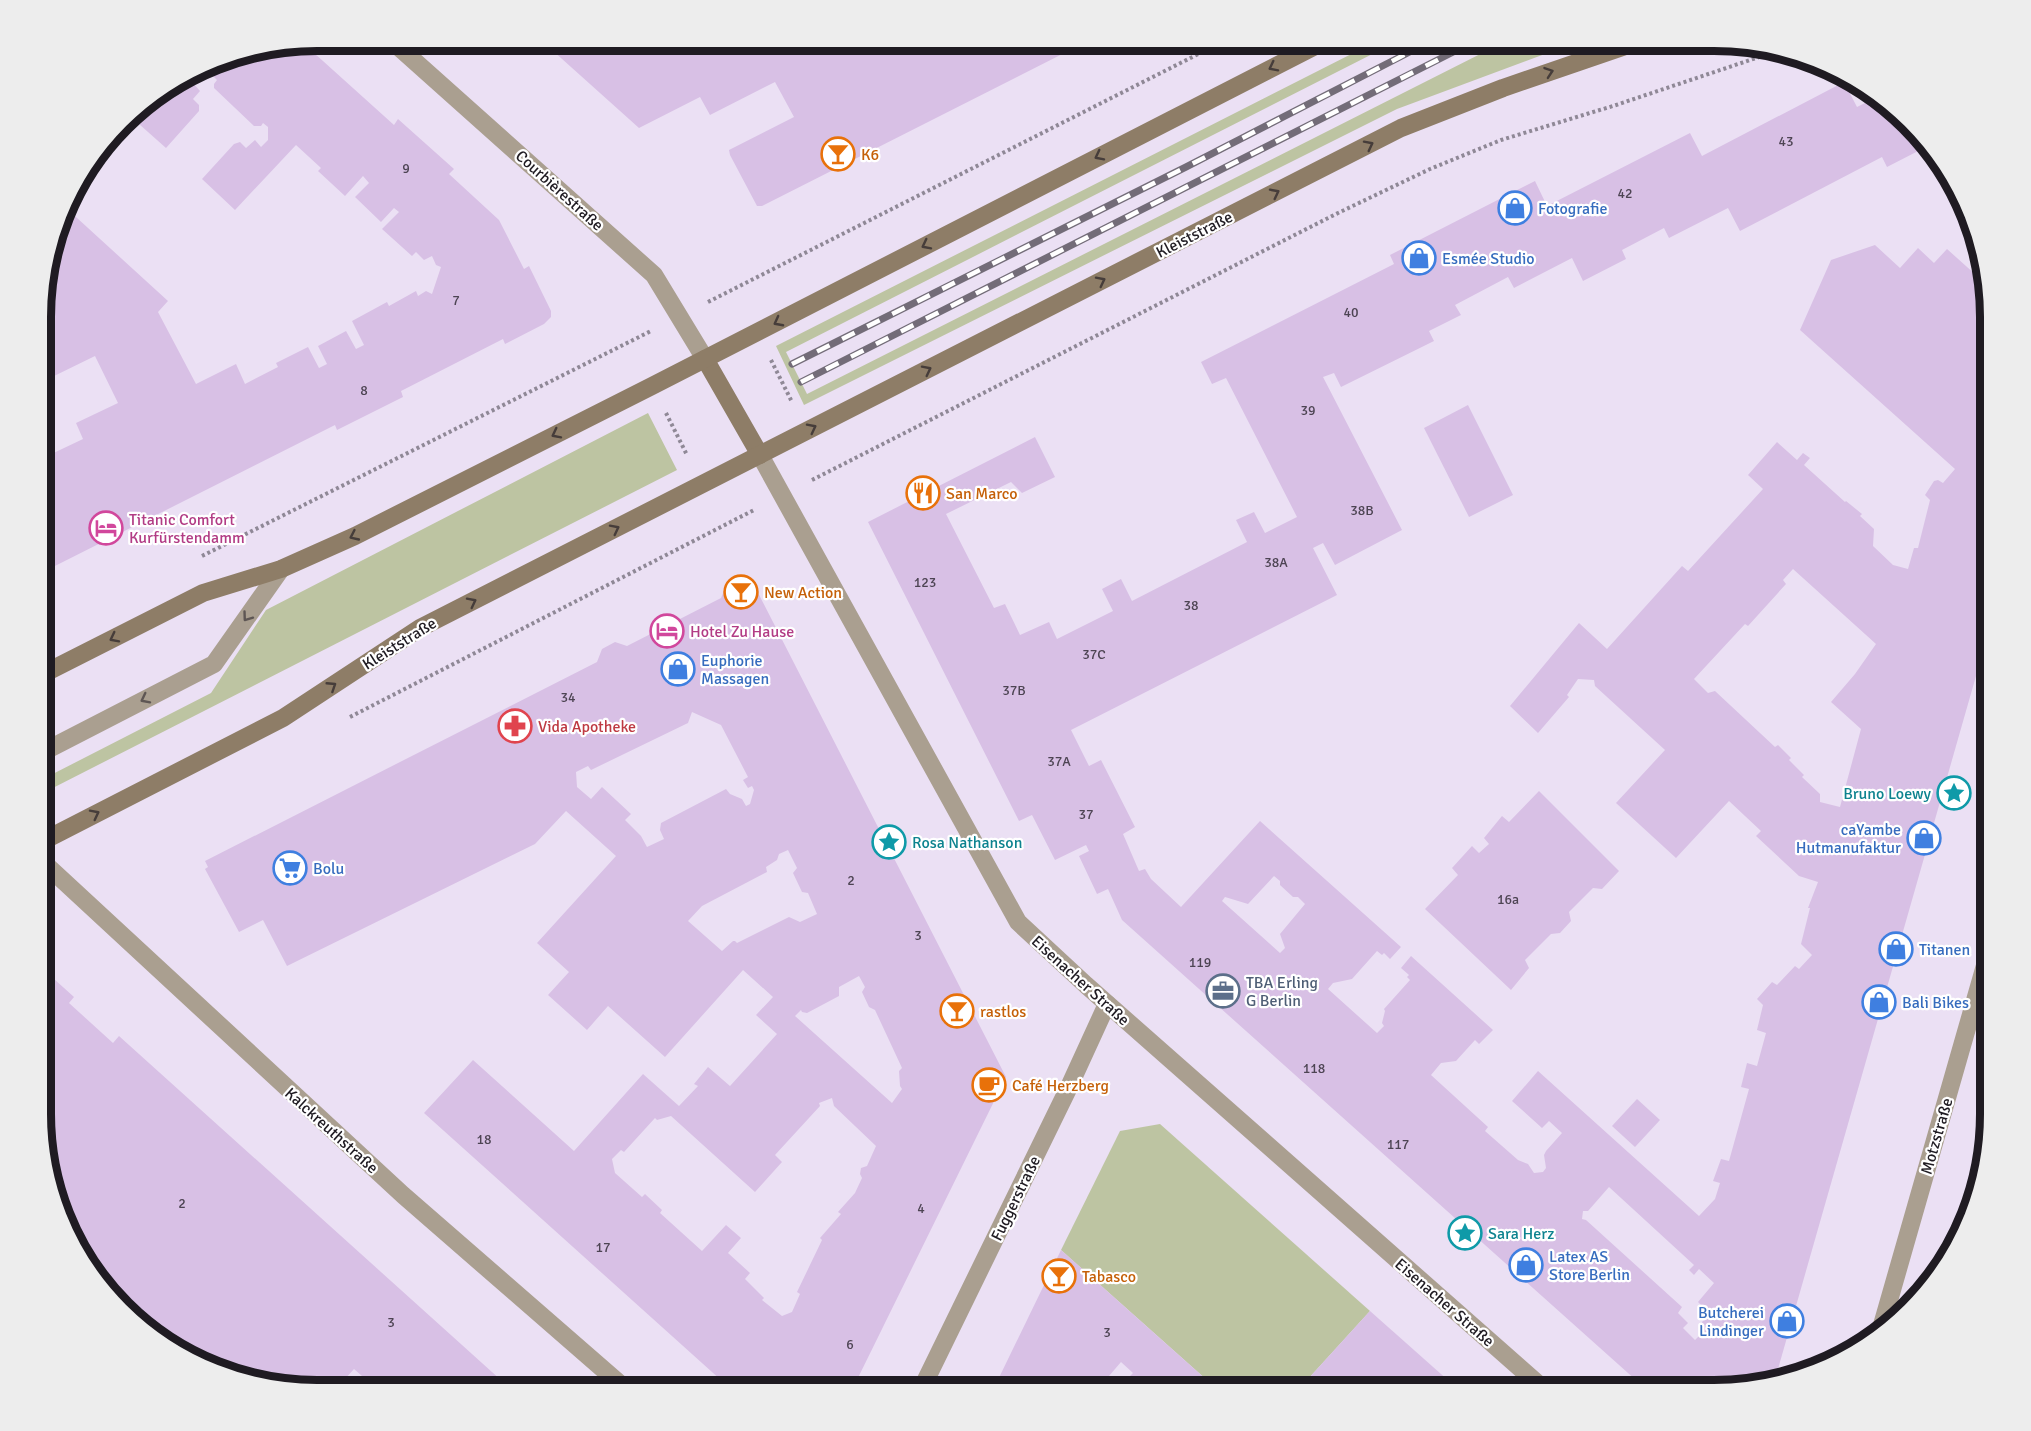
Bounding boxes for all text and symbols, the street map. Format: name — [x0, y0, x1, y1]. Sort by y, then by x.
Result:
one-way arrow — [1268, 60, 1279, 72]
one-way arrow — [1543, 67, 1554, 79]
house number: 43 — [1778, 133, 1794, 150]
bar icon: K6 — [820, 136, 856, 172]
one-way arrow — [1362, 141, 1373, 152]
place label: K6 — [861, 145, 879, 165]
street label: Courbièrestraße — [511, 146, 607, 235]
one-way arrow — [1095, 149, 1106, 161]
house number: 9 — [402, 160, 410, 177]
house number: 42 — [1617, 185, 1633, 202]
one-way arrow — [1268, 188, 1279, 200]
shop icon: Fotografie — [1497, 190, 1533, 226]
place label: Fotografie — [1538, 199, 1607, 219]
street label: Kleiststraße — [1153, 207, 1236, 263]
one-way arrow — [921, 238, 932, 250]
shop icon: Esmée Studio — [1401, 240, 1437, 276]
place label: Esmée Studio — [1442, 249, 1535, 269]
one-way arrow — [1095, 277, 1105, 288]
house number: 7 — [452, 292, 460, 309]
house number: 40 — [1343, 304, 1359, 321]
one-way arrow — [773, 314, 784, 326]
one-way arrow — [921, 365, 932, 377]
house number: 8 — [360, 382, 368, 399]
house number: 39 — [1300, 402, 1316, 419]
one-way arrow — [806, 424, 817, 436]
one-way arrow — [551, 427, 562, 439]
restaurant icon: San Marco — [905, 475, 941, 511]
place label: San Marco — [946, 484, 1018, 504]
house number: 38B — [1350, 502, 1374, 519]
hotel icon: Titanic Comfort Kurfürstendamm — [88, 510, 124, 546]
place label: Titanic Comfort Kurfürstendamm — [129, 510, 245, 548]
one-way arrow — [609, 524, 620, 536]
one-way arrow — [349, 529, 360, 541]
house number: 38A — [1264, 554, 1288, 571]
bar icon: New Action — [723, 574, 759, 610]
house number: 123 — [914, 574, 936, 591]
place label: New Action — [764, 583, 842, 603]
one-way arrow — [466, 597, 477, 609]
house number: 38 — [1183, 597, 1199, 614]
one-way arrow — [243, 610, 254, 621]
street label: Kleiststraße — [359, 613, 440, 674]
hotel icon: Hotel Zu Hause — [649, 613, 685, 649]
place label: Hotel Zu Hause — [690, 622, 794, 642]
one-way arrow — [109, 631, 120, 642]
house number: 37C — [1082, 646, 1106, 663]
shop icon: Euphorie Massagen — [660, 651, 696, 687]
place label: Euphorie Massagen — [701, 651, 769, 689]
one-way arrow — [325, 682, 336, 693]
house number: 37B — [1002, 682, 1026, 699]
house number: 34 — [560, 689, 576, 706]
one-way arrow — [141, 692, 152, 703]
pharmacy icon: Vida Apotheke — [497, 708, 533, 744]
place label: Vida Apotheke — [538, 717, 636, 737]
house number: 37A — [1047, 753, 1071, 770]
place icon: Bruno Loewy — [1936, 775, 1972, 811]
place label: Bruno Loewy — [1843, 784, 1932, 804]
house number: 37 — [1078, 806, 1094, 823]
one-way arrow — [89, 810, 99, 821]
place label: caYambe Hutmanufaktur — [1796, 820, 1901, 858]
shop icon: caYambe Hutmanufaktur — [1906, 820, 1942, 856]
place icon: Rosa Nathanson — [871, 824, 907, 860]
place label: Rosa Nathanson — [912, 833, 1022, 853]
supermarket icon: Bolu — [272, 850, 308, 886]
place label: Bolu — [313, 859, 344, 879]
house number: 2 — [847, 872, 855, 889]
house number: 16a — [1497, 891, 1519, 908]
house number: 3 — [914, 927, 922, 944]
street label: Eisenacher Straße — [1027, 931, 1134, 1030]
shop icon: Titanen — [1878, 931, 1914, 967]
place label: Titanen — [1919, 940, 1970, 960]
house number: 119 — [1189, 954, 1211, 971]
office icon: TBA Erling G Berlin — [1205, 973, 1241, 1009]
place label: TBA Erling G Berlin — [1246, 973, 1318, 1011]
shop icon: Bali Bikes — [1861, 984, 1897, 1020]
bar icon: rastlos — [939, 993, 975, 1029]
place label: Bali Bikes — [1902, 993, 1969, 1013]
place label: rastlos — [980, 1002, 1026, 1022]
house number: 118 — [1303, 1060, 1325, 1077]
cafe icon: Café Herzberg — [971, 1067, 1007, 1103]
place label: Café Herzberg — [1012, 1076, 1109, 1096]
street label: Kalckreuthstraße — [280, 1084, 382, 1178]
street label: Motzstraße — [1917, 1096, 1957, 1177]
house number: 18 — [476, 1131, 492, 1148]
house number: 117 — [1387, 1136, 1409, 1153]
street label: Fuggerstraße — [987, 1153, 1045, 1244]
house number: 2 — [178, 1195, 186, 1212]
house number: 4 — [917, 1200, 925, 1217]
place icon: Sara Herz — [1447, 1215, 1483, 1251]
place label: Sara Herz — [1488, 1224, 1554, 1244]
house number: 17 — [595, 1239, 611, 1256]
shop icon: Latex AS Store Berlin — [1508, 1247, 1544, 1283]
place label: Latex AS Store Berlin — [1549, 1247, 1630, 1285]
street label: Eisenacher Straße — [1391, 1254, 1498, 1351]
bar icon: Tabasco — [1041, 1258, 1077, 1294]
place label: Tabasco — [1082, 1267, 1136, 1287]
place label: Butcherei Lindinger — [1698, 1303, 1764, 1341]
shop icon: Butcherei Lindinger — [1769, 1303, 1805, 1339]
house number: 3 — [387, 1314, 395, 1331]
house number: 3 — [1103, 1324, 1111, 1341]
house number: 6 — [846, 1336, 854, 1353]

